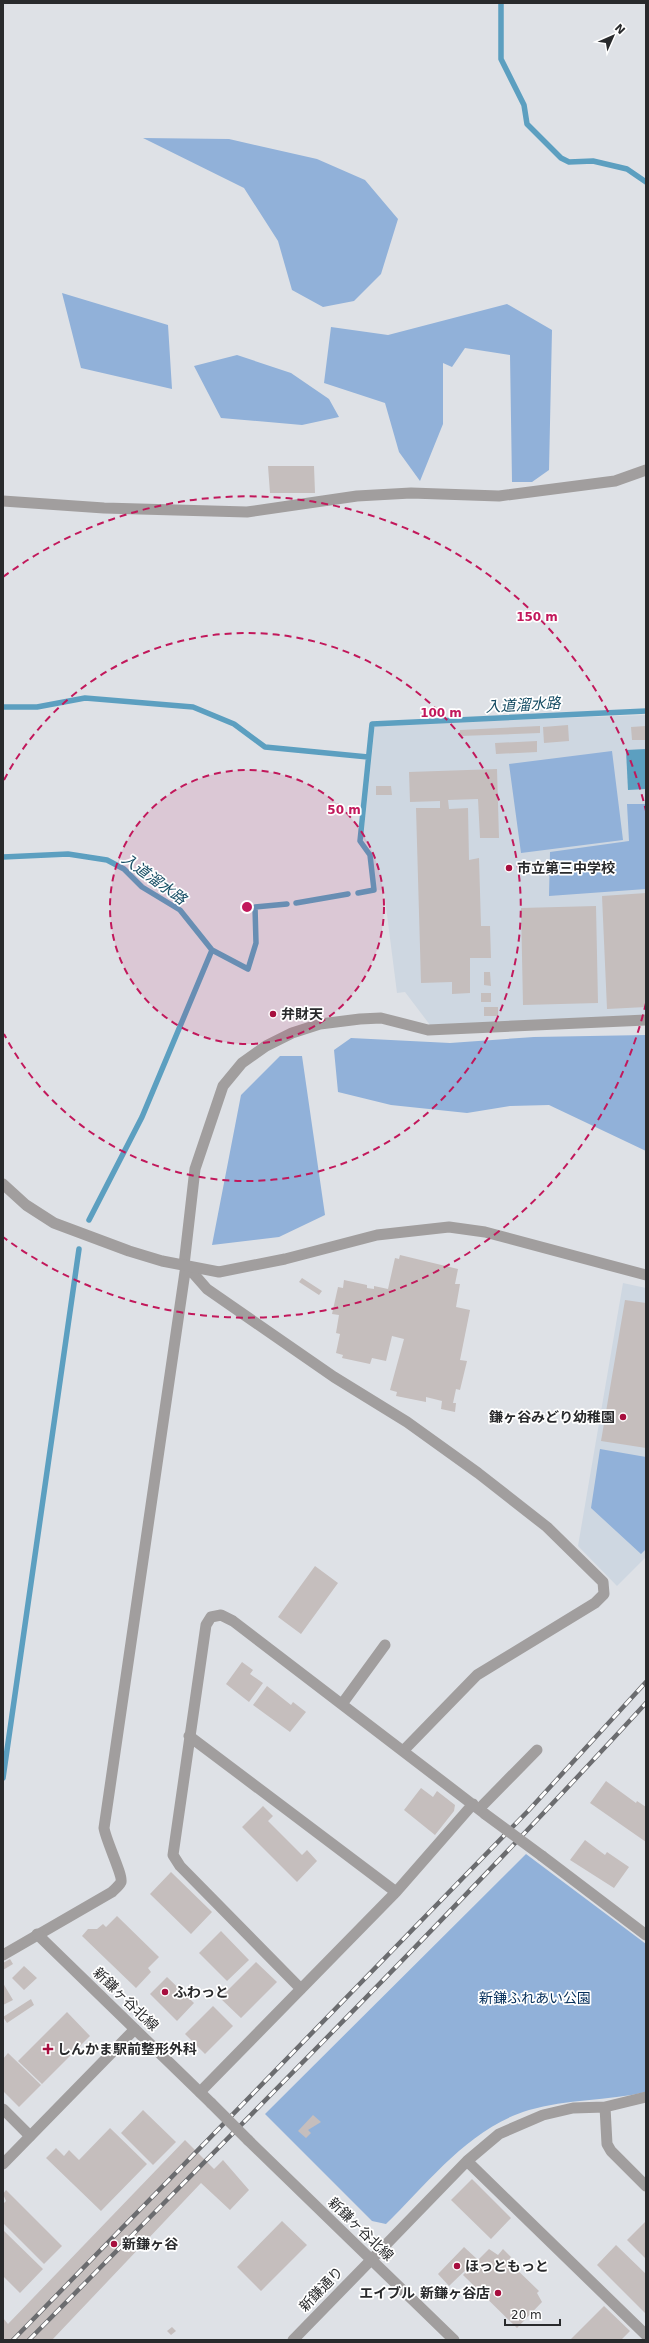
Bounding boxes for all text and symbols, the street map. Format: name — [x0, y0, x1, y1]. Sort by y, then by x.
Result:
north arrow — [593, 16, 633, 56]
text: N — [612, 21, 628, 37]
text: 150 m — [516, 610, 558, 624]
water label: 入道溜水路 — [485, 694, 563, 716]
text: 100 m — [420, 706, 462, 720]
text: 50 m — [327, 803, 361, 817]
water label: 入道溜水路 — [118, 850, 191, 909]
place label: 市立第三中学校 — [517, 860, 615, 876]
marker: 市立第三中学校 — [504, 863, 514, 873]
centre of rings — [240, 900, 254, 914]
place label: 弁財天 — [281, 1006, 323, 1022]
marker: 弁財天 — [268, 1009, 278, 1019]
place label: 鎌ヶ谷みどり幼稚園 — [489, 1409, 615, 1425]
marker: 鎌ヶ谷みどり幼稚園 — [618, 1412, 628, 1422]
street label: 新鎌ヶ谷北線 — [90, 1964, 162, 2034]
place label: ふわっと — [173, 1984, 229, 2000]
marker: ふわっと — [160, 1987, 170, 1997]
park label: 新鎌ふれあい公園 — [479, 1990, 591, 2006]
place label: しんかま駅前整形外科 — [57, 2041, 197, 2057]
marker: しんかま駅前整形外科 — [42, 2043, 54, 2055]
street label: 新鎌ヶ谷北線 — [325, 2194, 397, 2264]
place label: 新鎌ヶ谷 — [122, 2236, 179, 2252]
marker: 新鎌ヶ谷 — [109, 2239, 119, 2249]
place label: ほっともっと — [465, 2258, 549, 2274]
marker: ほっともっと — [452, 2261, 462, 2271]
street label: 新鎌通り — [296, 2263, 346, 2315]
place label: エイブル 新鎌ヶ谷店 — [359, 2285, 490, 2301]
marker: エイブル 新鎌ヶ谷店 — [493, 2288, 503, 2298]
scale bar — [505, 2301, 560, 2327]
text: 20 m — [511, 2308, 542, 2322]

